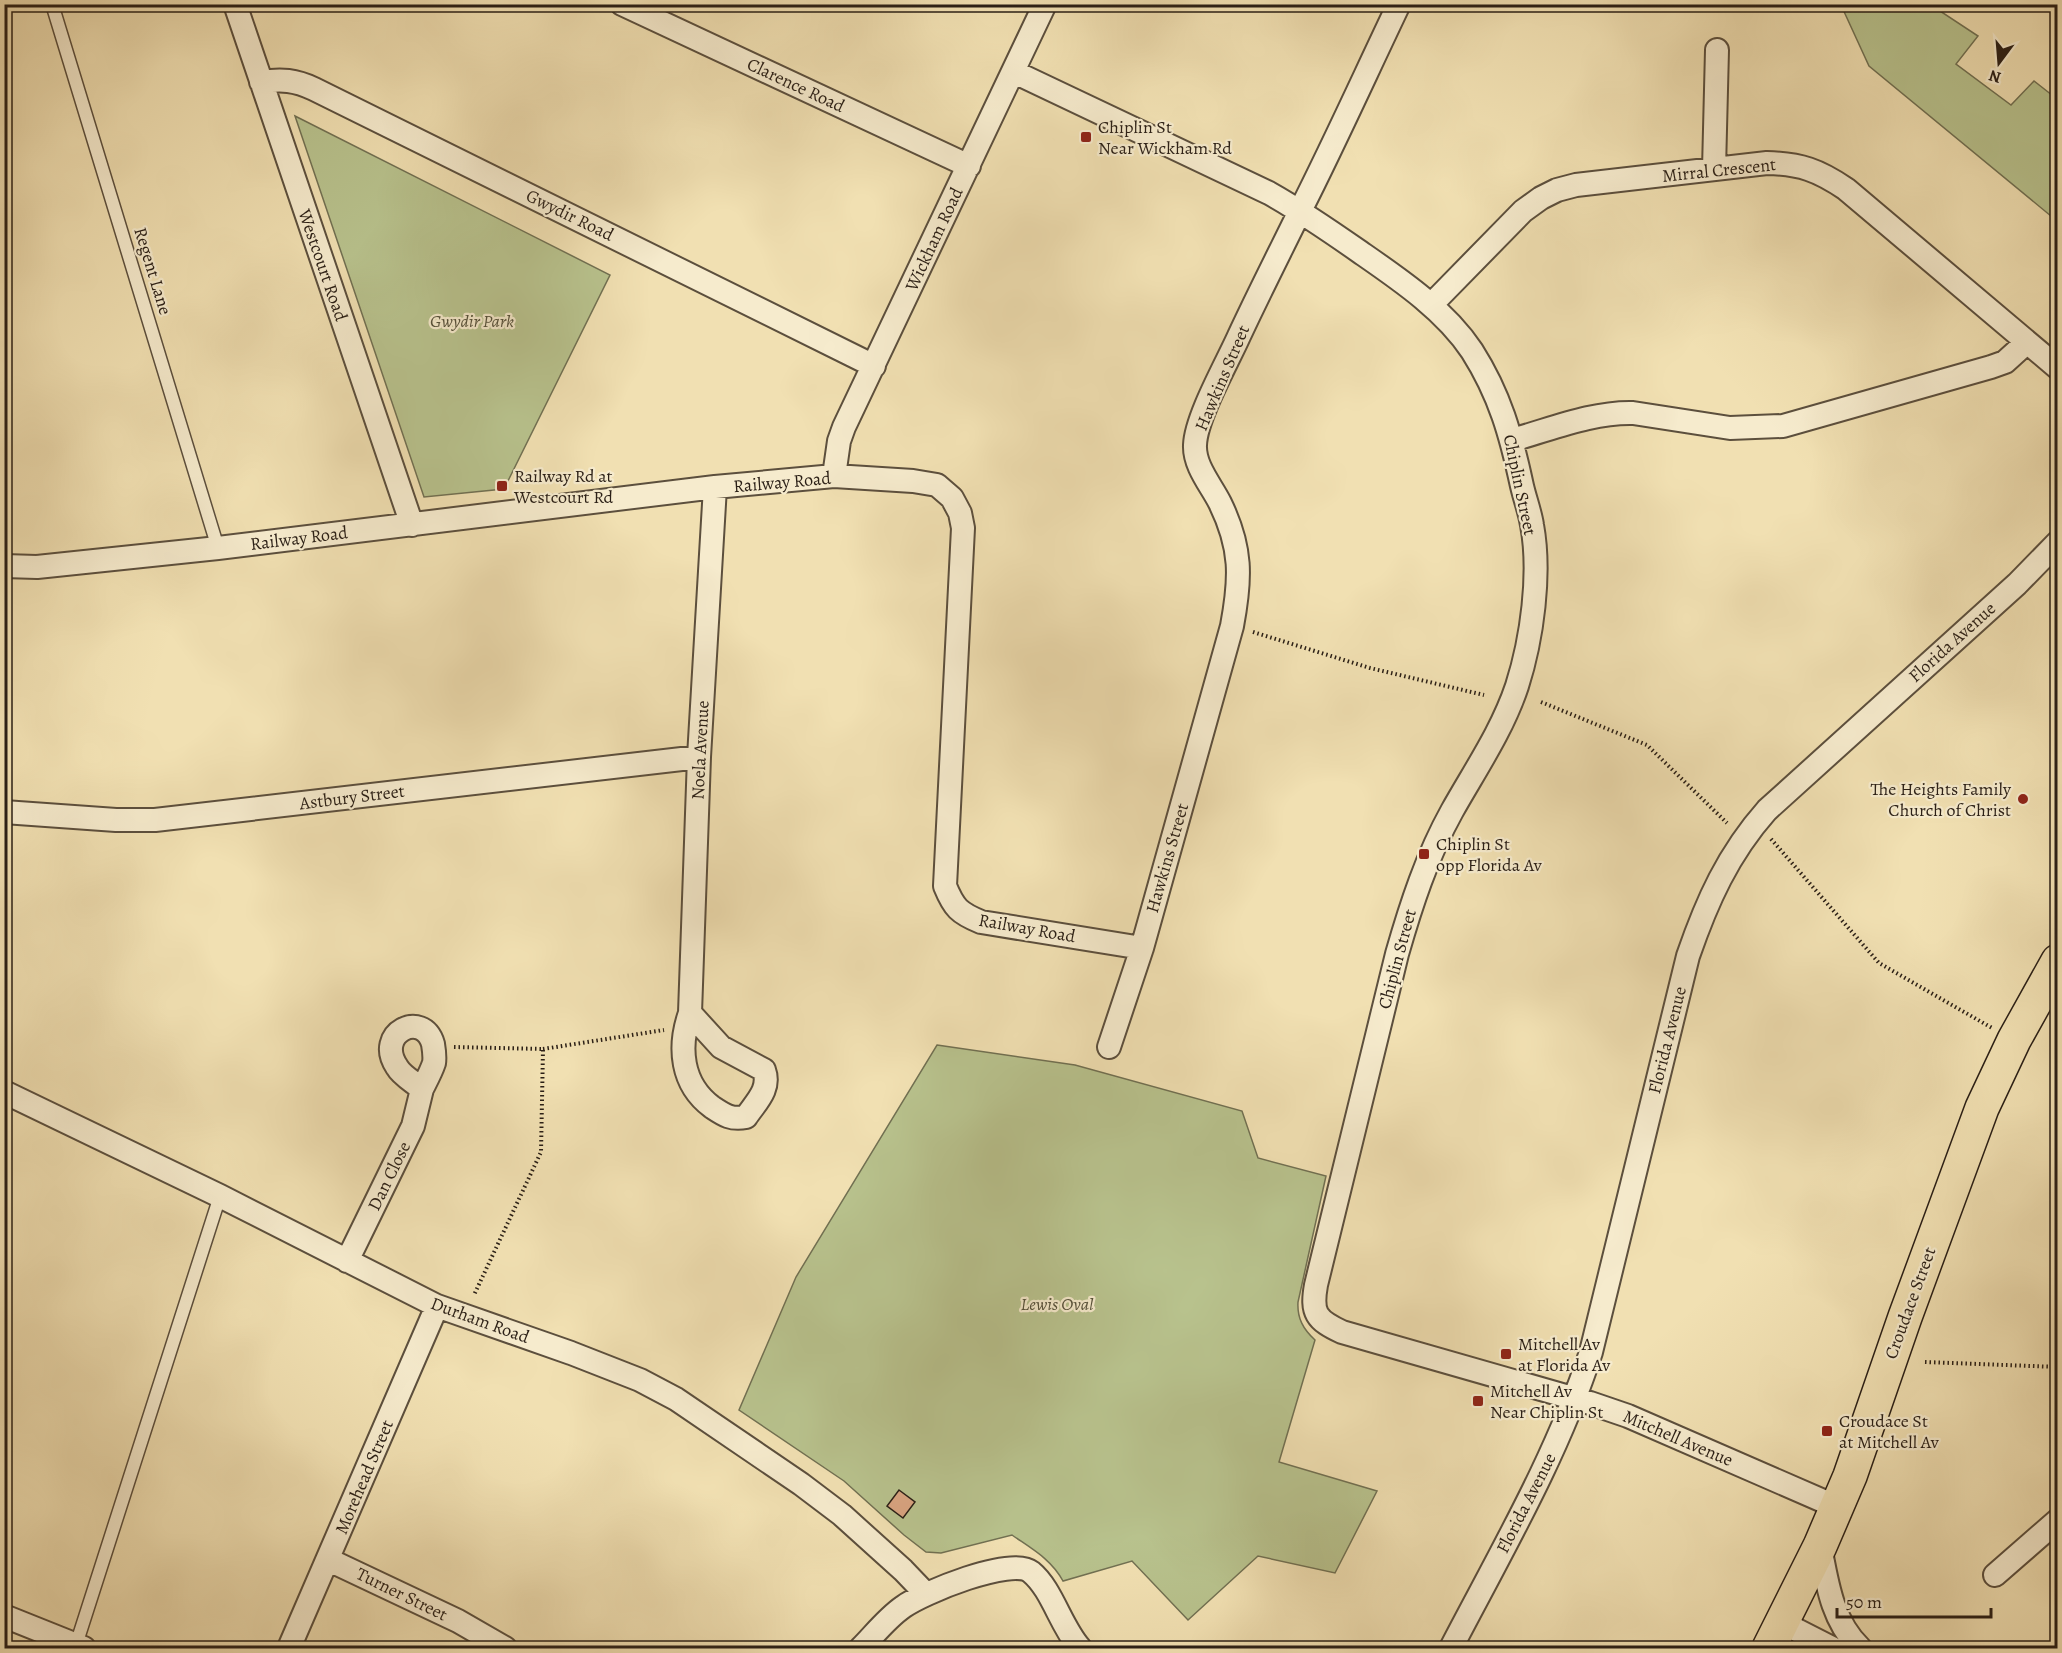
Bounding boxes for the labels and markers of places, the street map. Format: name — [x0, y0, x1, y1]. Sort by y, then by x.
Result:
place label: Chiplin St Near Wickham Rd — [1098, 115, 1232, 160]
marker: Chiplin St Near Wickham Rd — [1079, 130, 1093, 144]
place label: Railway Rd at Westcourt Rd — [513, 464, 614, 509]
marker: Railway Rd at Westcourt Rd — [495, 479, 509, 493]
place label: The Heights Family Church of Christ — [1871, 777, 2012, 822]
marker: The Heights Family Church of Christ — [2016, 792, 2030, 806]
place label: Chiplin St opp Florida Av — [1436, 832, 1543, 877]
marker: Chiplin St opp Florida Av — [1417, 847, 1431, 861]
place label: Mitchell Av at Florida Av — [1518, 1332, 1611, 1377]
marker: Mitchell Av at Florida Av — [1499, 1347, 1513, 1361]
place label: Mitchell Av Near Chiplin St — [1490, 1379, 1603, 1424]
marker: Mitchell Av Near Chiplin St — [1471, 1394, 1485, 1408]
place label: Croudace St at Mitchell Av — [1839, 1409, 1940, 1454]
marker: Croudace St at Mitchell Av — [1820, 1424, 1834, 1438]

